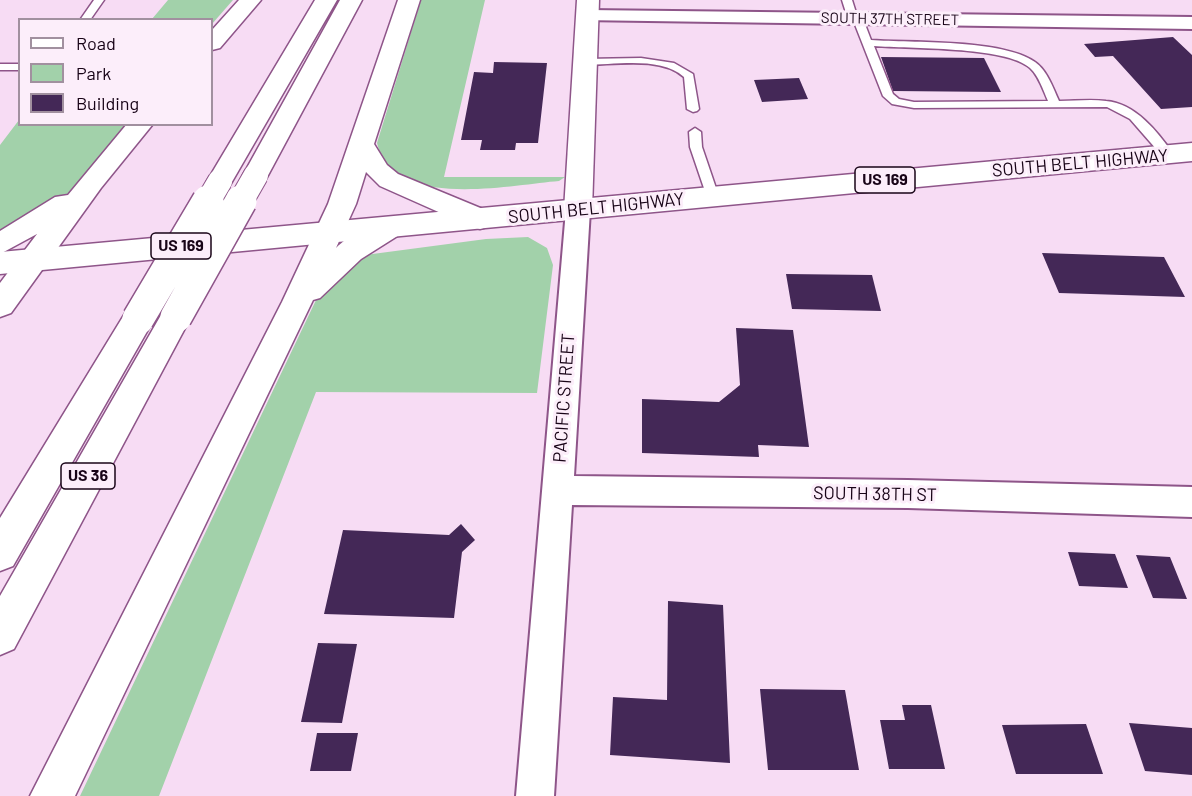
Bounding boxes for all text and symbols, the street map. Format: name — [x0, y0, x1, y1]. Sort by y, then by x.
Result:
street label: SOUTH 37TH STREET — [821, 9, 959, 29]
legend — [18, 18, 213, 126]
text: Road — [76, 32, 116, 54]
text: Park — [76, 62, 111, 84]
text: Building — [76, 92, 139, 114]
street label: SOUTH BELT HIGHWAY — [991, 145, 1169, 181]
road number: US 169 — [855, 167, 915, 193]
street label: SOUTH BELT HIGHWAY — [507, 188, 685, 228]
road number: US 169 — [151, 233, 211, 259]
street label: PACIFIC STREET — [549, 333, 579, 463]
road number: US 36 — [61, 463, 115, 489]
street label: SOUTH 38TH ST — [813, 482, 937, 506]

